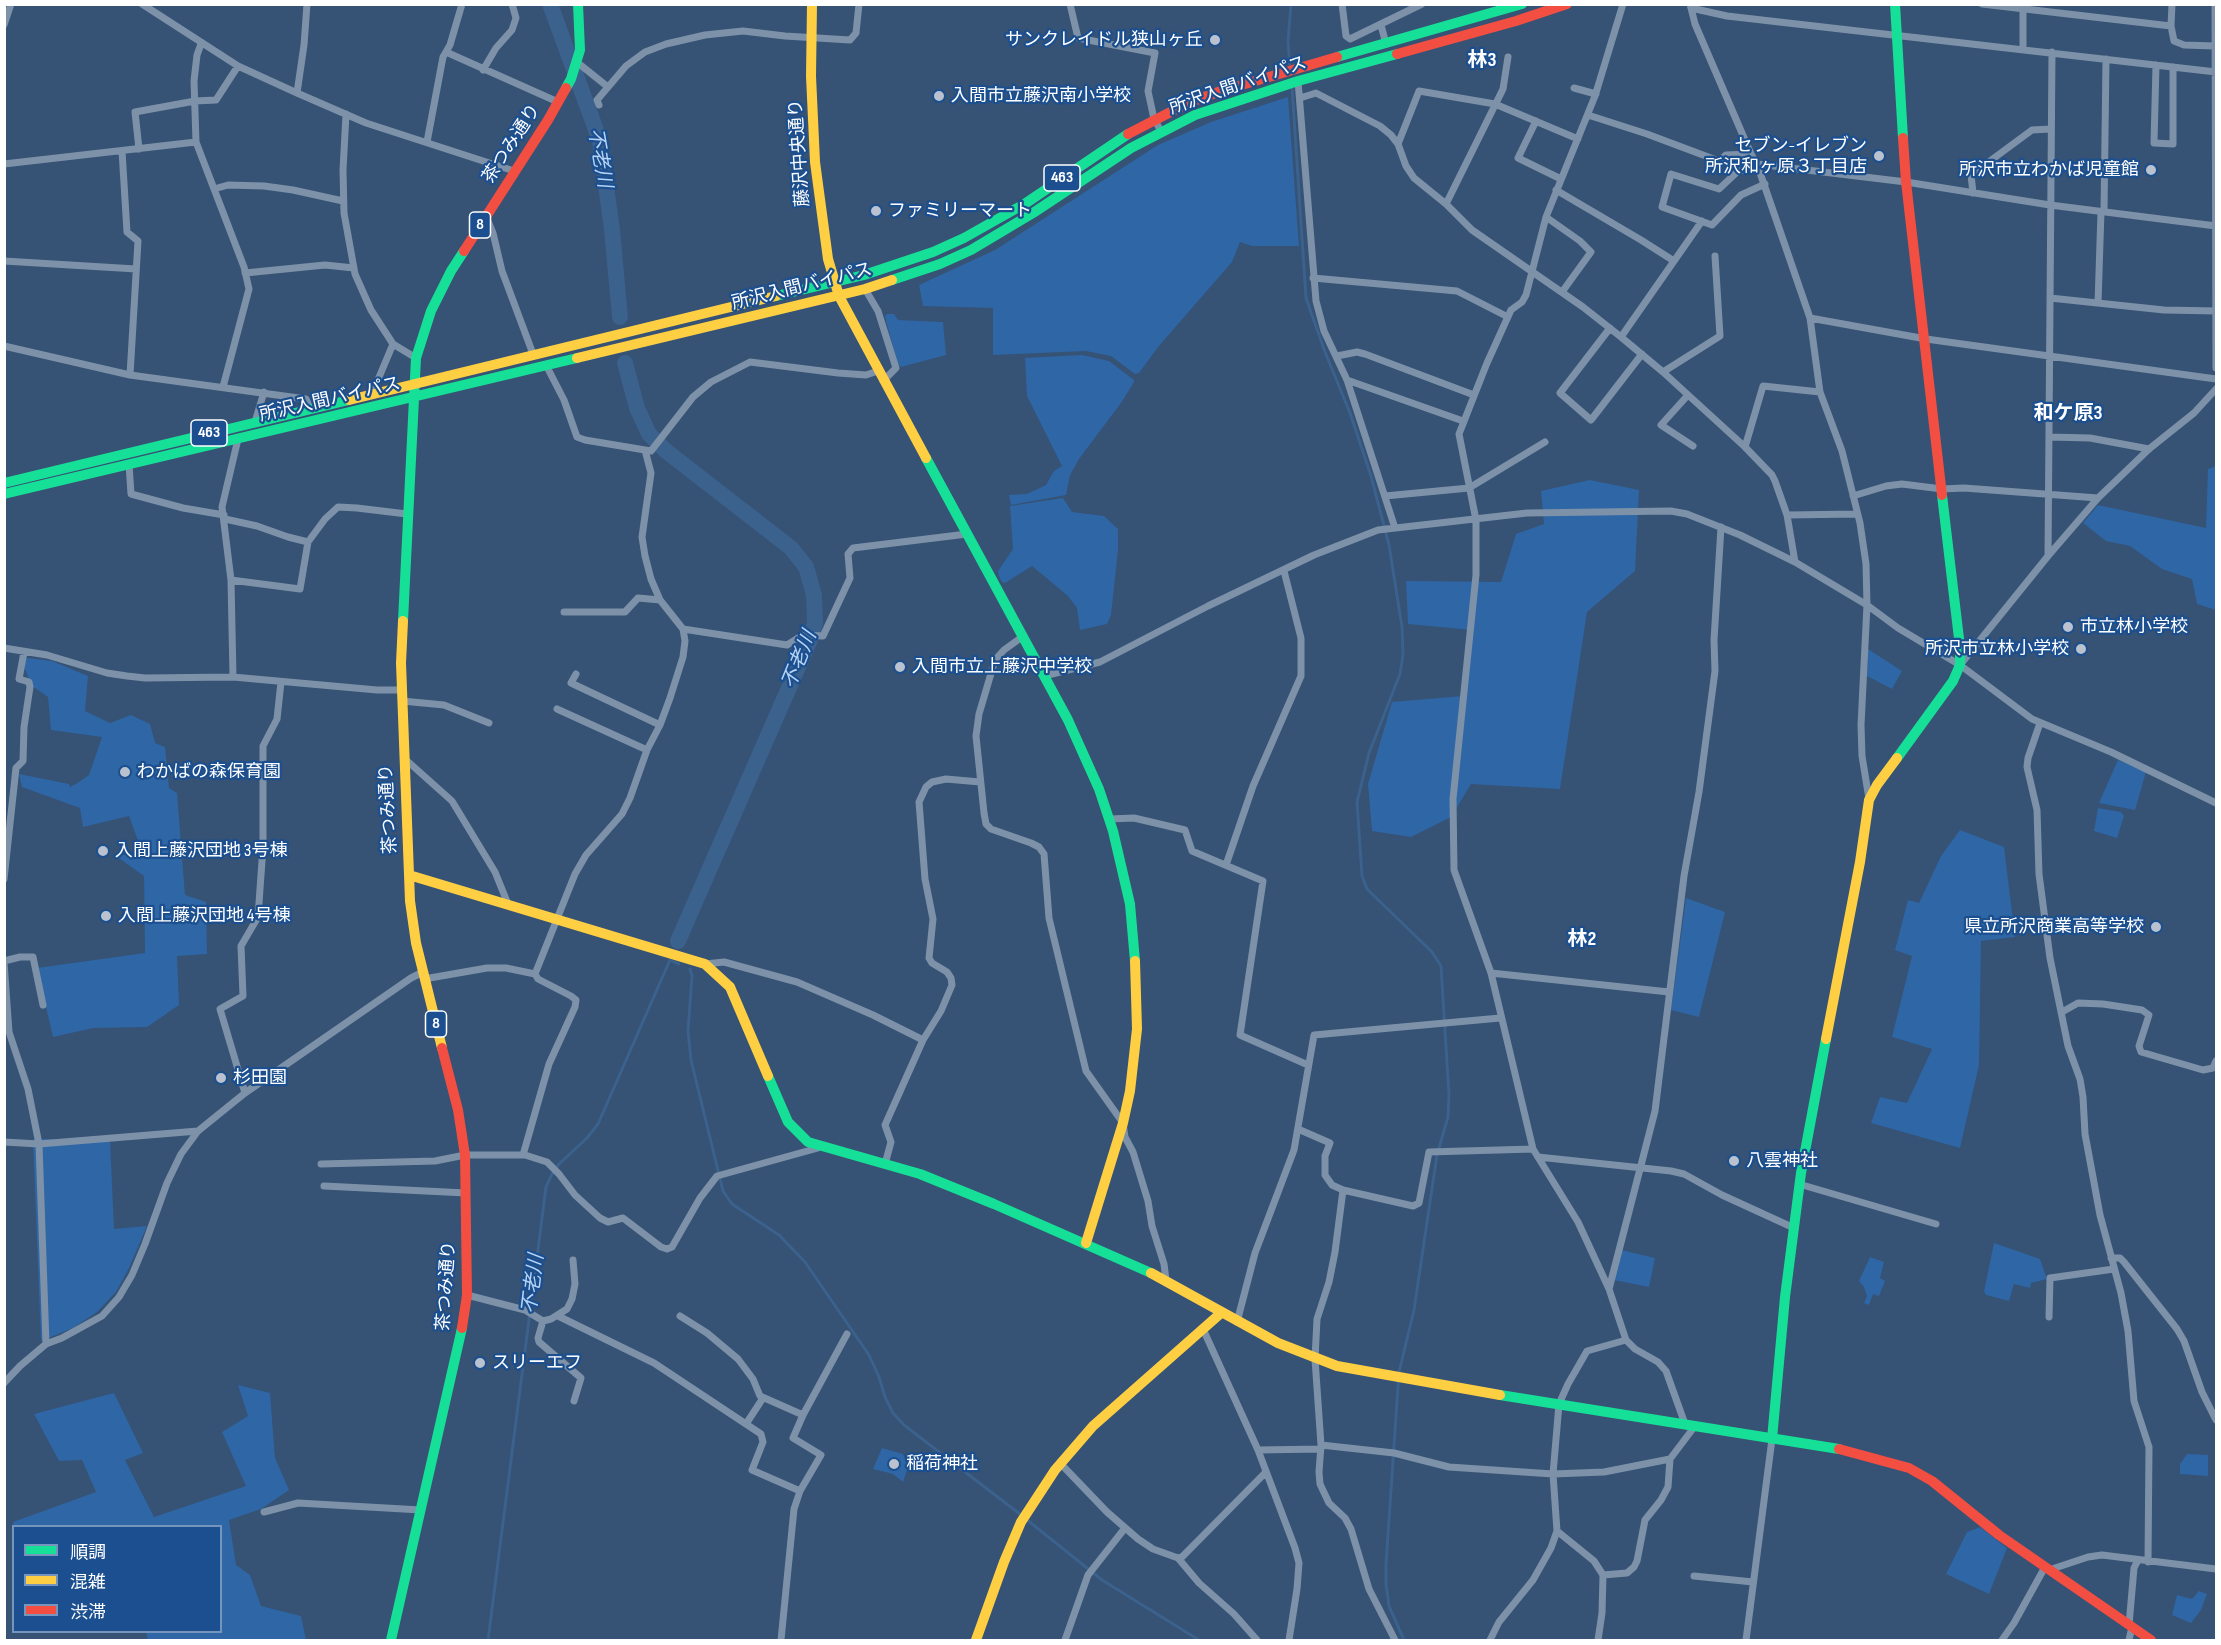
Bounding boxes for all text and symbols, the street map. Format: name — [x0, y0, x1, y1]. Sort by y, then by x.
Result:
place label: サンクレイドル狭山ヶ丘 — [1005, 29, 1203, 51]
marker: サンクレイドル狭山ヶ丘 — [1208, 33, 1222, 47]
district label: 林3 — [1468, 49, 1496, 73]
street label: 所沢入間バイパス — [1166, 52, 1310, 120]
place label: 入間市立藤沢南小学校 — [951, 85, 1131, 107]
marker: 入間市立藤沢南小学校 — [932, 89, 946, 103]
street label: 藤沢中央通り — [785, 98, 815, 208]
street label: 茶つみ通り — [478, 100, 546, 188]
water label: 不老川 — [582, 126, 616, 190]
place label: セブン-イレブン 所沢和ヶ原３丁目店 — [1705, 135, 1867, 178]
marker: セブン-イレブン 所沢和ヶ原３丁目店 — [1872, 149, 1886, 163]
place label: 所沢市立わかば児童館 — [1959, 159, 2139, 181]
marker: 所沢市立わかば児童館 — [2144, 163, 2158, 177]
road number: 463 — [1044, 165, 1080, 191]
place label: ファミリーマート — [888, 200, 1032, 222]
marker: ファミリーマート — [869, 204, 883, 218]
road number: 8 — [470, 212, 490, 238]
street label: 所沢入間バイパス — [730, 259, 874, 315]
street label: 所沢入間バイパス — [257, 373, 403, 427]
district label: 和ケ原3 — [2034, 402, 2102, 426]
road number: 463 — [191, 420, 227, 446]
place label: 市立林小学校 — [2080, 616, 2188, 638]
marker: 市立林小学校 — [2061, 620, 2075, 634]
water label: 不老川 — [778, 628, 822, 692]
place label: 所沢市立林小学校 — [1925, 638, 2069, 660]
marker: 所沢市立林小学校 — [2074, 642, 2088, 656]
place label: 入間市立上藤沢中学校 — [912, 656, 1092, 678]
marker: 入間市立上藤沢中学校 — [893, 660, 907, 674]
place label: わかばの森保育園 — [137, 761, 281, 783]
street label: 茶つみ通り — [376, 763, 402, 855]
marker: わかばの森保育園 — [118, 765, 132, 779]
place label: 入間上藤沢団地 3号棟 — [115, 840, 287, 862]
marker: 入間上藤沢団地 3号棟 — [96, 844, 110, 858]
place label: 入間上藤沢団地 4号棟 — [118, 905, 290, 927]
marker: 入間上藤沢団地 4号棟 — [99, 909, 113, 923]
place label: 県立所沢商業高等学校 — [1964, 916, 2144, 938]
marker: 県立所沢商業高等学校 — [2149, 920, 2163, 934]
district label: 林2 — [1568, 928, 1596, 952]
road number: 8 — [426, 1011, 446, 1037]
place label: 杉田園 — [233, 1067, 287, 1089]
marker: 杉田園 — [214, 1071, 228, 1085]
place label: 八雲神社 — [1746, 1150, 1818, 1172]
marker: 八雲神社 — [1727, 1154, 1741, 1168]
street label: 茶つみ通り — [433, 1240, 461, 1332]
water label: 不老川 — [518, 1253, 550, 1315]
place label: スリーエフ — [492, 1352, 582, 1374]
marker: スリーエフ — [473, 1356, 487, 1370]
place label: 稲荷神社 — [906, 1453, 978, 1475]
marker: 稲荷神社 — [887, 1457, 901, 1471]
legend — [12, 1525, 222, 1633]
text: 順調 — [70, 1542, 106, 1563]
text: 混雑 — [70, 1572, 106, 1593]
text: 渋滞 — [70, 1602, 106, 1623]

